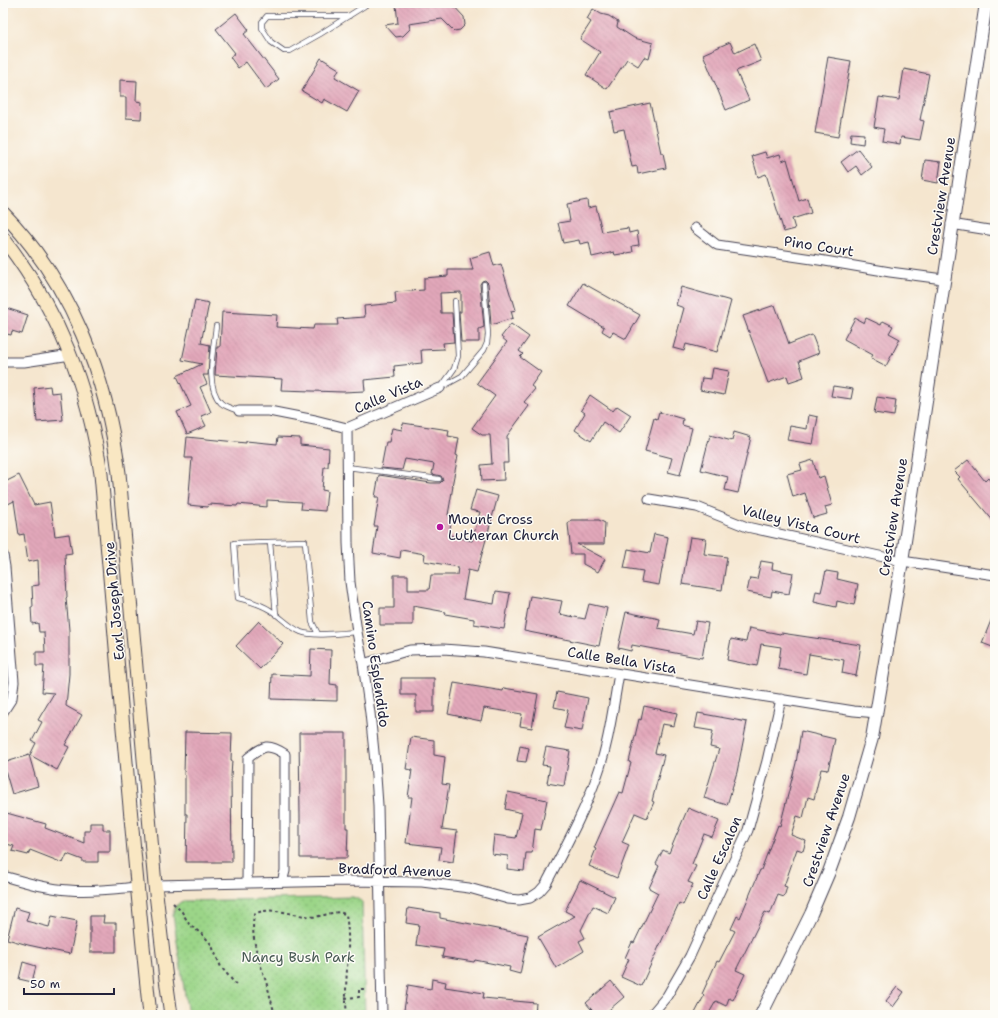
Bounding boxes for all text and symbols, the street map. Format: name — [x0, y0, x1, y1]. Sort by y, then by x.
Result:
street label: Crestview Avenue — [923, 136, 959, 256]
street label: Pino Court — [783, 232, 855, 260]
street label: Calle Vista — [351, 372, 425, 417]
street label: Crestview Avenue — [875, 457, 911, 577]
street label: Valley Vista Court — [740, 501, 862, 547]
place label: Mount Cross Lutheran Church — [448, 510, 559, 544]
marker: Mount Cross Lutheran Church — [435, 522, 445, 532]
street label: Earl Joseph Drive — [100, 541, 128, 661]
street label: Camino Esplendido — [358, 599, 394, 729]
street label: Calle Bella Vista — [566, 642, 678, 678]
street label: Crestview Avenue — [798, 771, 854, 889]
street label: Calle Escalon — [693, 813, 746, 903]
street label: Bradford Avenue — [338, 859, 452, 881]
park label: Nancy Bush Park — [241, 948, 355, 966]
scale bar — [24, 970, 114, 996]
text: 50 m — [30, 976, 60, 992]

